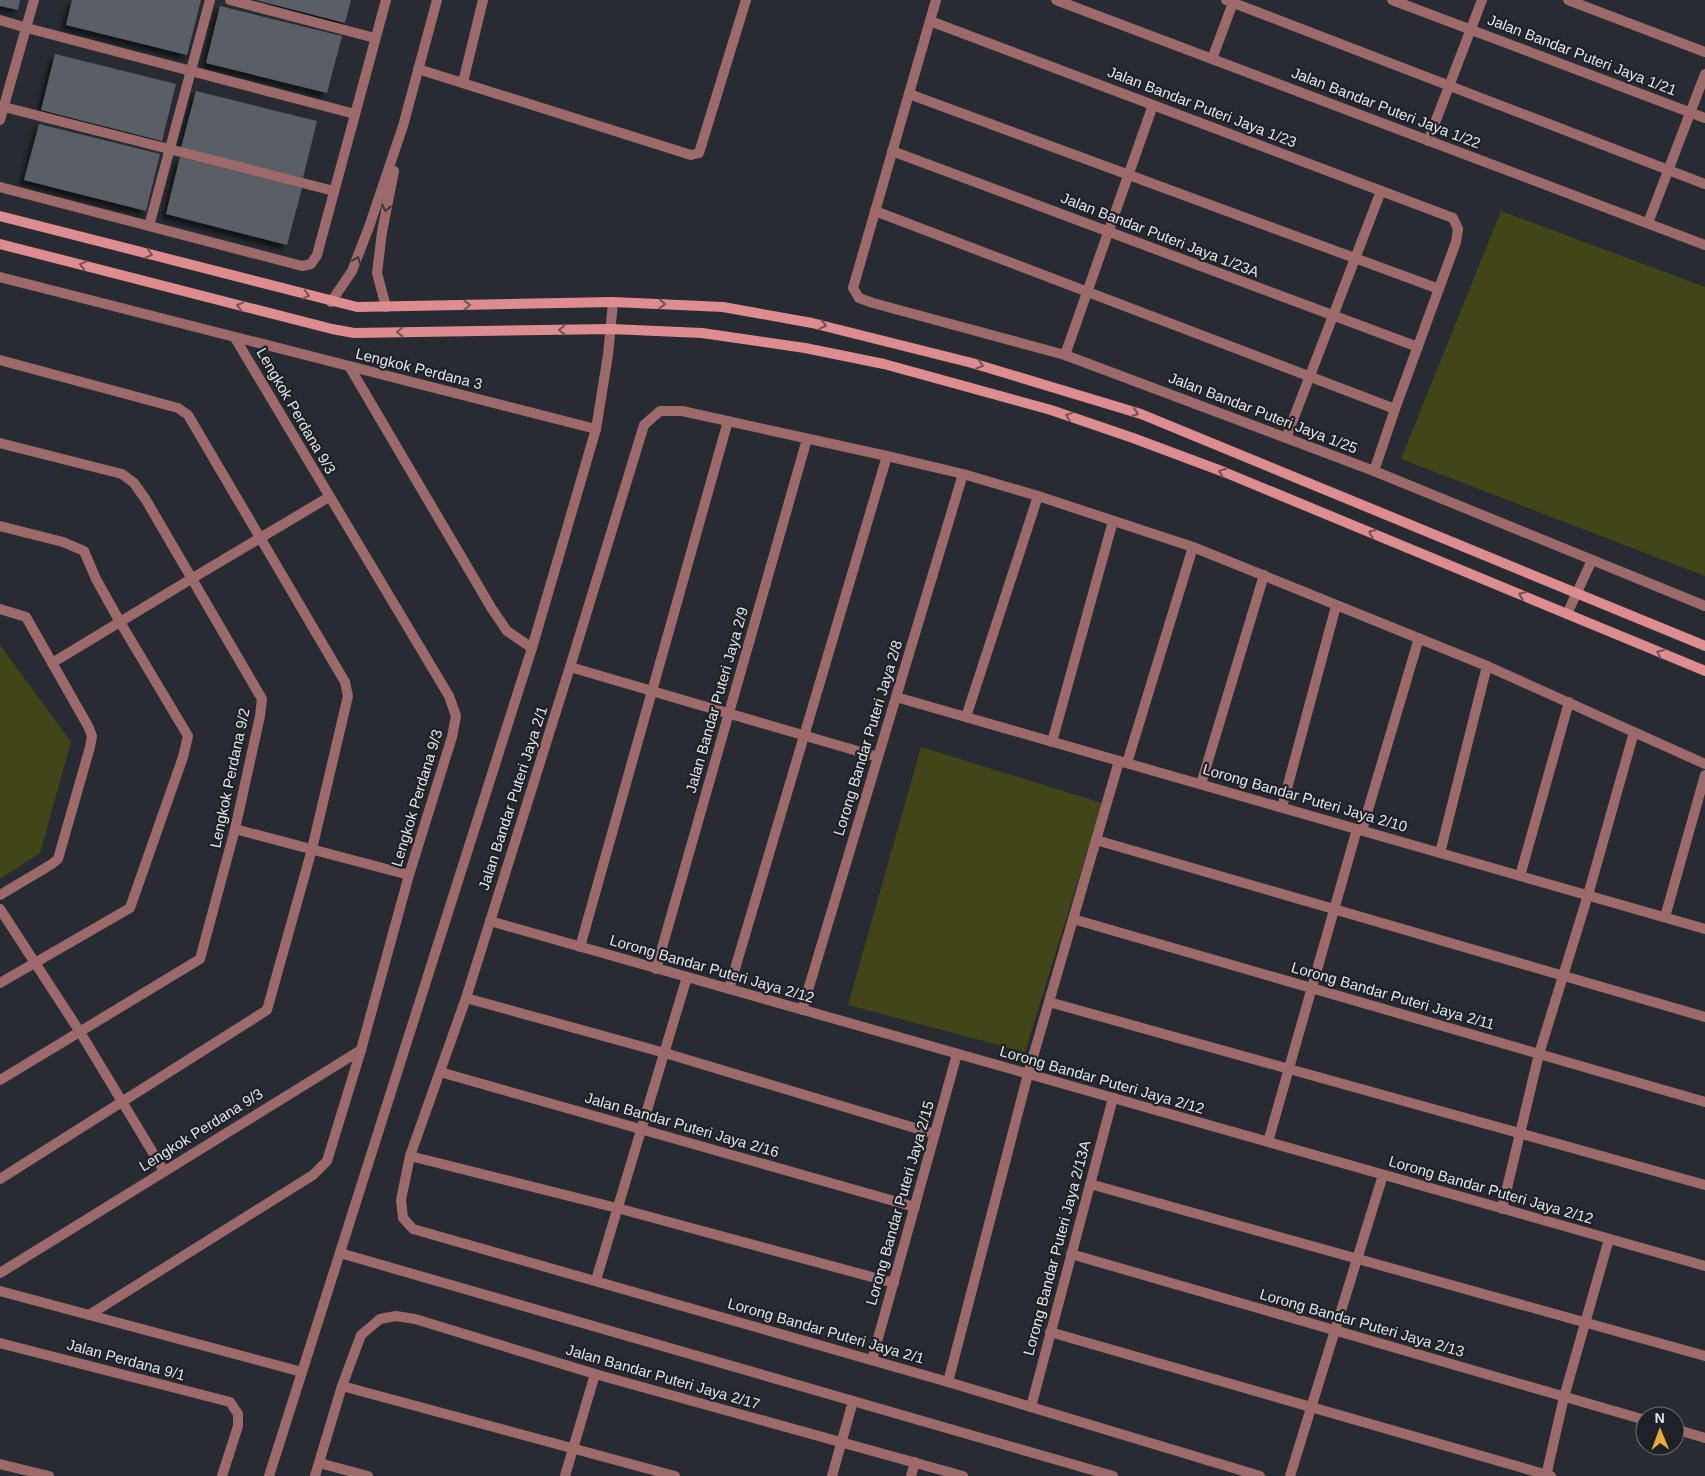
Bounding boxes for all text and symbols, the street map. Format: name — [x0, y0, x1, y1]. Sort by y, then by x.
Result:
street label: Jalan Bandar Puteri Jaya 1/21 — [1485, 11, 1679, 98]
street label: Jalan Bandar Puteri Jaya 1/23 — [1105, 63, 1299, 150]
street label: Jalan Bandar Puteri Jaya 1/22 — [1289, 64, 1483, 151]
street label: Jalan Bandar Puteri Jaya 1/23A — [1059, 189, 1262, 280]
one-way arrow — [382, 204, 392, 213]
one-way arrow — [144, 249, 152, 259]
one-way arrow — [350, 256, 361, 265]
one-way arrow — [79, 260, 88, 271]
one-way arrow — [302, 289, 311, 300]
one-way arrow — [658, 298, 666, 309]
one-way arrow — [463, 300, 471, 310]
one-way arrow — [236, 301, 245, 312]
one-way arrow — [818, 319, 827, 330]
one-way arrow — [558, 325, 566, 335]
one-way arrow — [395, 327, 403, 337]
street label: Lengkok Perdana 9/3 — [253, 345, 339, 477]
street label: Lengkok Perdana 3 — [354, 345, 484, 393]
one-way arrow — [976, 360, 984, 370]
street label: Jalan Bandar Puteri Jaya 1/25 — [1166, 369, 1360, 456]
one-way arrow — [1131, 407, 1139, 417]
one-way arrow — [1065, 412, 1074, 422]
one-way arrow — [1218, 468, 1227, 478]
one-way arrow — [1368, 529, 1377, 539]
one-way arrow — [1518, 591, 1527, 602]
street label: Jalan Bandar Puteri Jaya 2/9 — [682, 605, 751, 795]
street label: Lorong Bandar Puteri Jaya 2/8 — [830, 638, 905, 838]
one-way arrow — [1656, 648, 1665, 659]
street label: Jalan Bandar Puteri Jaya 2/1 — [475, 704, 550, 892]
street label: Lengkok Perdana 9/2 — [206, 706, 253, 849]
street label: Lengkok Perdana 9/3 — [388, 727, 446, 869]
street label: Lorong Bandar Puteri Jaya 2/10 — [1201, 760, 1409, 835]
street label: Lorong Bandar Puteri Jaya 2/12 — [608, 931, 816, 1006]
street label: Lorong Bandar Puteri Jaya 2/11 — [1290, 958, 1497, 1033]
street label: Lorong Bandar Puteri Jaya 2/12 — [998, 1042, 1206, 1117]
street label: Lengkok Perdana 9/3 — [136, 1085, 266, 1175]
street label: Jalan Bandar Puteri Jaya 2/16 — [583, 1089, 781, 1160]
street label: Lorong Bandar Puteri Jaya 2/15 — [862, 1099, 937, 1307]
street label: Lorong Bandar Puteri Jaya 2/13A — [1020, 1139, 1093, 1357]
street label: Lorong Bandar Puteri Jaya 2/12 — [1387, 1152, 1595, 1227]
street label: Lorong Bandar Puteri Jaya 2/13 — [1258, 1285, 1466, 1360]
street label: Lorong Bandar Puteri Jaya 2/1 — [726, 1294, 926, 1367]
street label: Jalan Perdana 9/1 — [65, 1336, 187, 1383]
street label: Jalan Bandar Puteri Jaya 2/17 — [564, 1341, 762, 1412]
north arrow — [1635, 1406, 1685, 1456]
text: N — [1655, 1410, 1665, 1426]

